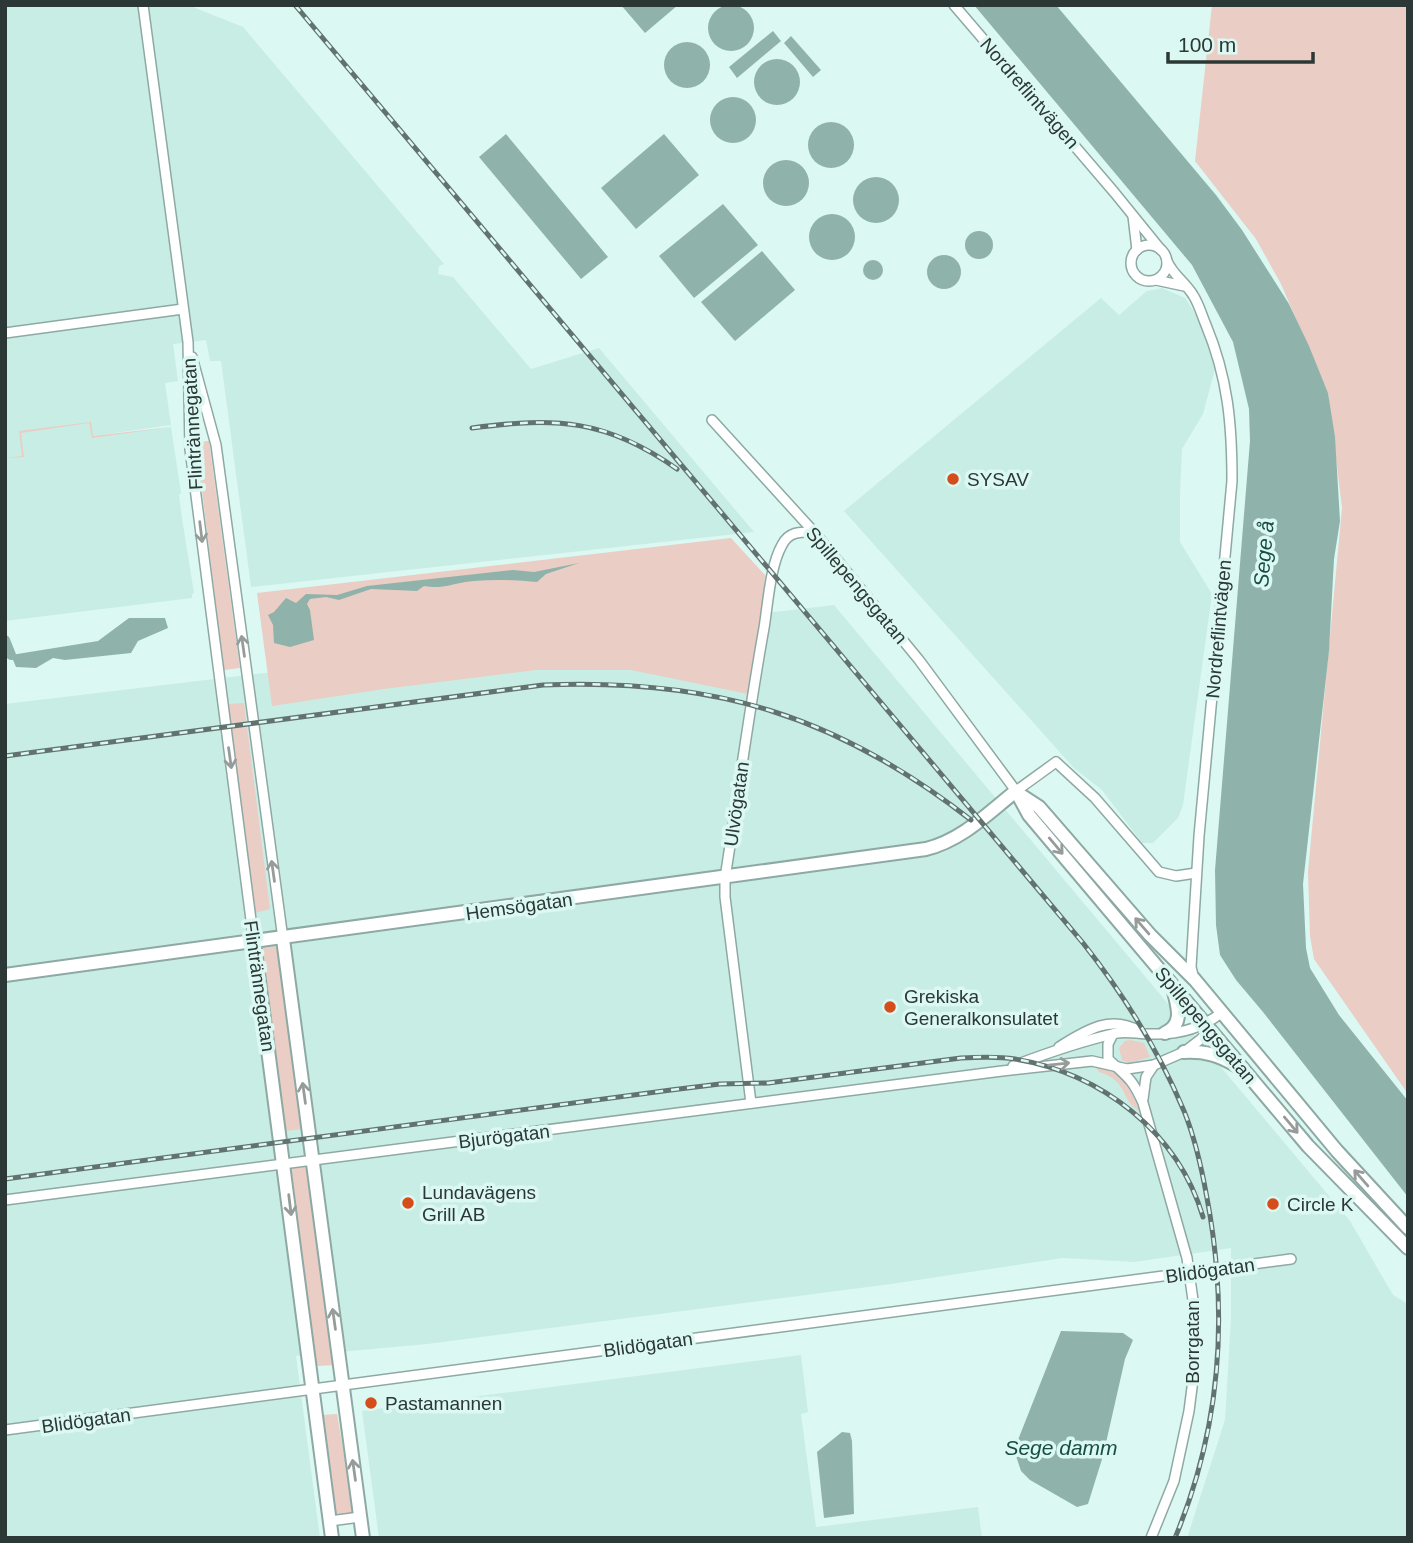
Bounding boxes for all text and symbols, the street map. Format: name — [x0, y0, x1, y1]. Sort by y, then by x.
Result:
scale bar — [1168, 21, 1313, 65]
text: 100 m — [1178, 33, 1236, 56]
street label: Nordreflintvägen — [976, 34, 1083, 153]
street label: Flintrännegatan — [179, 357, 206, 490]
place label: SYSAV — [967, 469, 1029, 490]
marker: SYSAV — [945, 471, 961, 487]
water label: Sege å — [1249, 519, 1278, 588]
one-way arrow — [194, 520, 207, 543]
street label: Spillepengsgatan — [802, 523, 912, 648]
street label: Nordreflintvägen — [1202, 559, 1235, 699]
one-way arrow — [236, 635, 249, 658]
one-way arrow — [223, 746, 236, 769]
street label: Ulvögatan — [720, 760, 753, 848]
one-way arrow — [1048, 837, 1063, 855]
one-way arrow — [267, 860, 280, 883]
street label: Hemsögatan — [464, 889, 574, 924]
one-way arrow — [1134, 917, 1150, 935]
street label: Flintrännegatan — [240, 919, 279, 1053]
street label: Spillepengsgatan — [1151, 963, 1261, 1088]
place label: Grekiska Generalkonsulatet — [904, 986, 1059, 1029]
marker: Grekiska Generalkonsulatet — [882, 999, 898, 1015]
one-way arrow — [1048, 1058, 1070, 1071]
one-way arrow — [297, 1082, 310, 1105]
one-way arrow — [1283, 1115, 1298, 1133]
street label: Bjurögatan — [457, 1120, 551, 1153]
one-way arrow — [1353, 1169, 1369, 1187]
place label: Lundavägens Grill AB — [422, 1182, 536, 1225]
one-way arrow — [283, 1193, 296, 1216]
place label: Circle K — [1287, 1194, 1354, 1215]
marker: Lundavägens Grill AB — [400, 1195, 416, 1211]
marker: Circle K — [1265, 1196, 1281, 1212]
street label: Blidögatan — [1164, 1254, 1256, 1287]
street label: Borrgatan — [1182, 1300, 1203, 1384]
one-way arrow — [328, 1308, 341, 1331]
street label: Blidögatan — [602, 1328, 694, 1361]
place label: Pastamannen — [385, 1393, 502, 1414]
marker: Pastamannen — [363, 1395, 379, 1411]
street label: Blidögatan — [40, 1404, 132, 1437]
water label: Sege damm — [1004, 1436, 1118, 1459]
one-way arrow — [347, 1459, 360, 1482]

